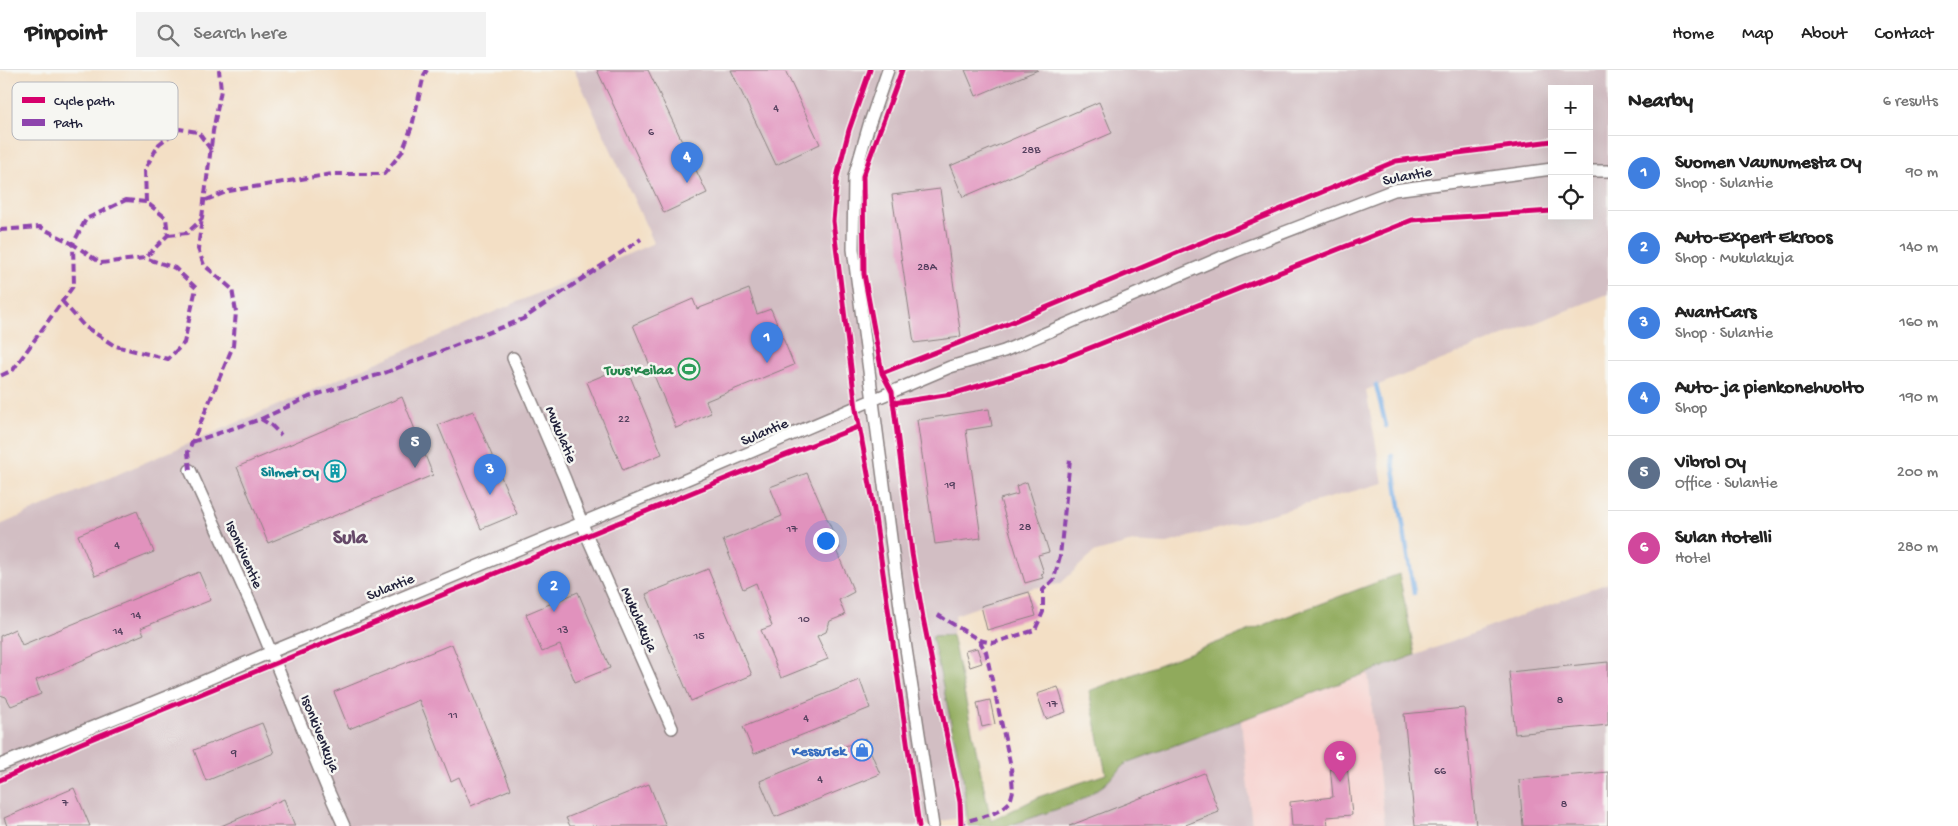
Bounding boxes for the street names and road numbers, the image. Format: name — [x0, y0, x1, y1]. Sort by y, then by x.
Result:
street label: Sulantie — [1381, 163, 1434, 191]
street label: Mukulatie — [540, 404, 580, 466]
street label: Sulantie — [738, 415, 791, 451]
street label: Isonkiventie — [220, 518, 266, 592]
street label: Sulantie — [364, 570, 417, 606]
street label: Mukulakuja — [616, 585, 661, 656]
street label: Isonkivenkuja — [295, 692, 343, 776]

